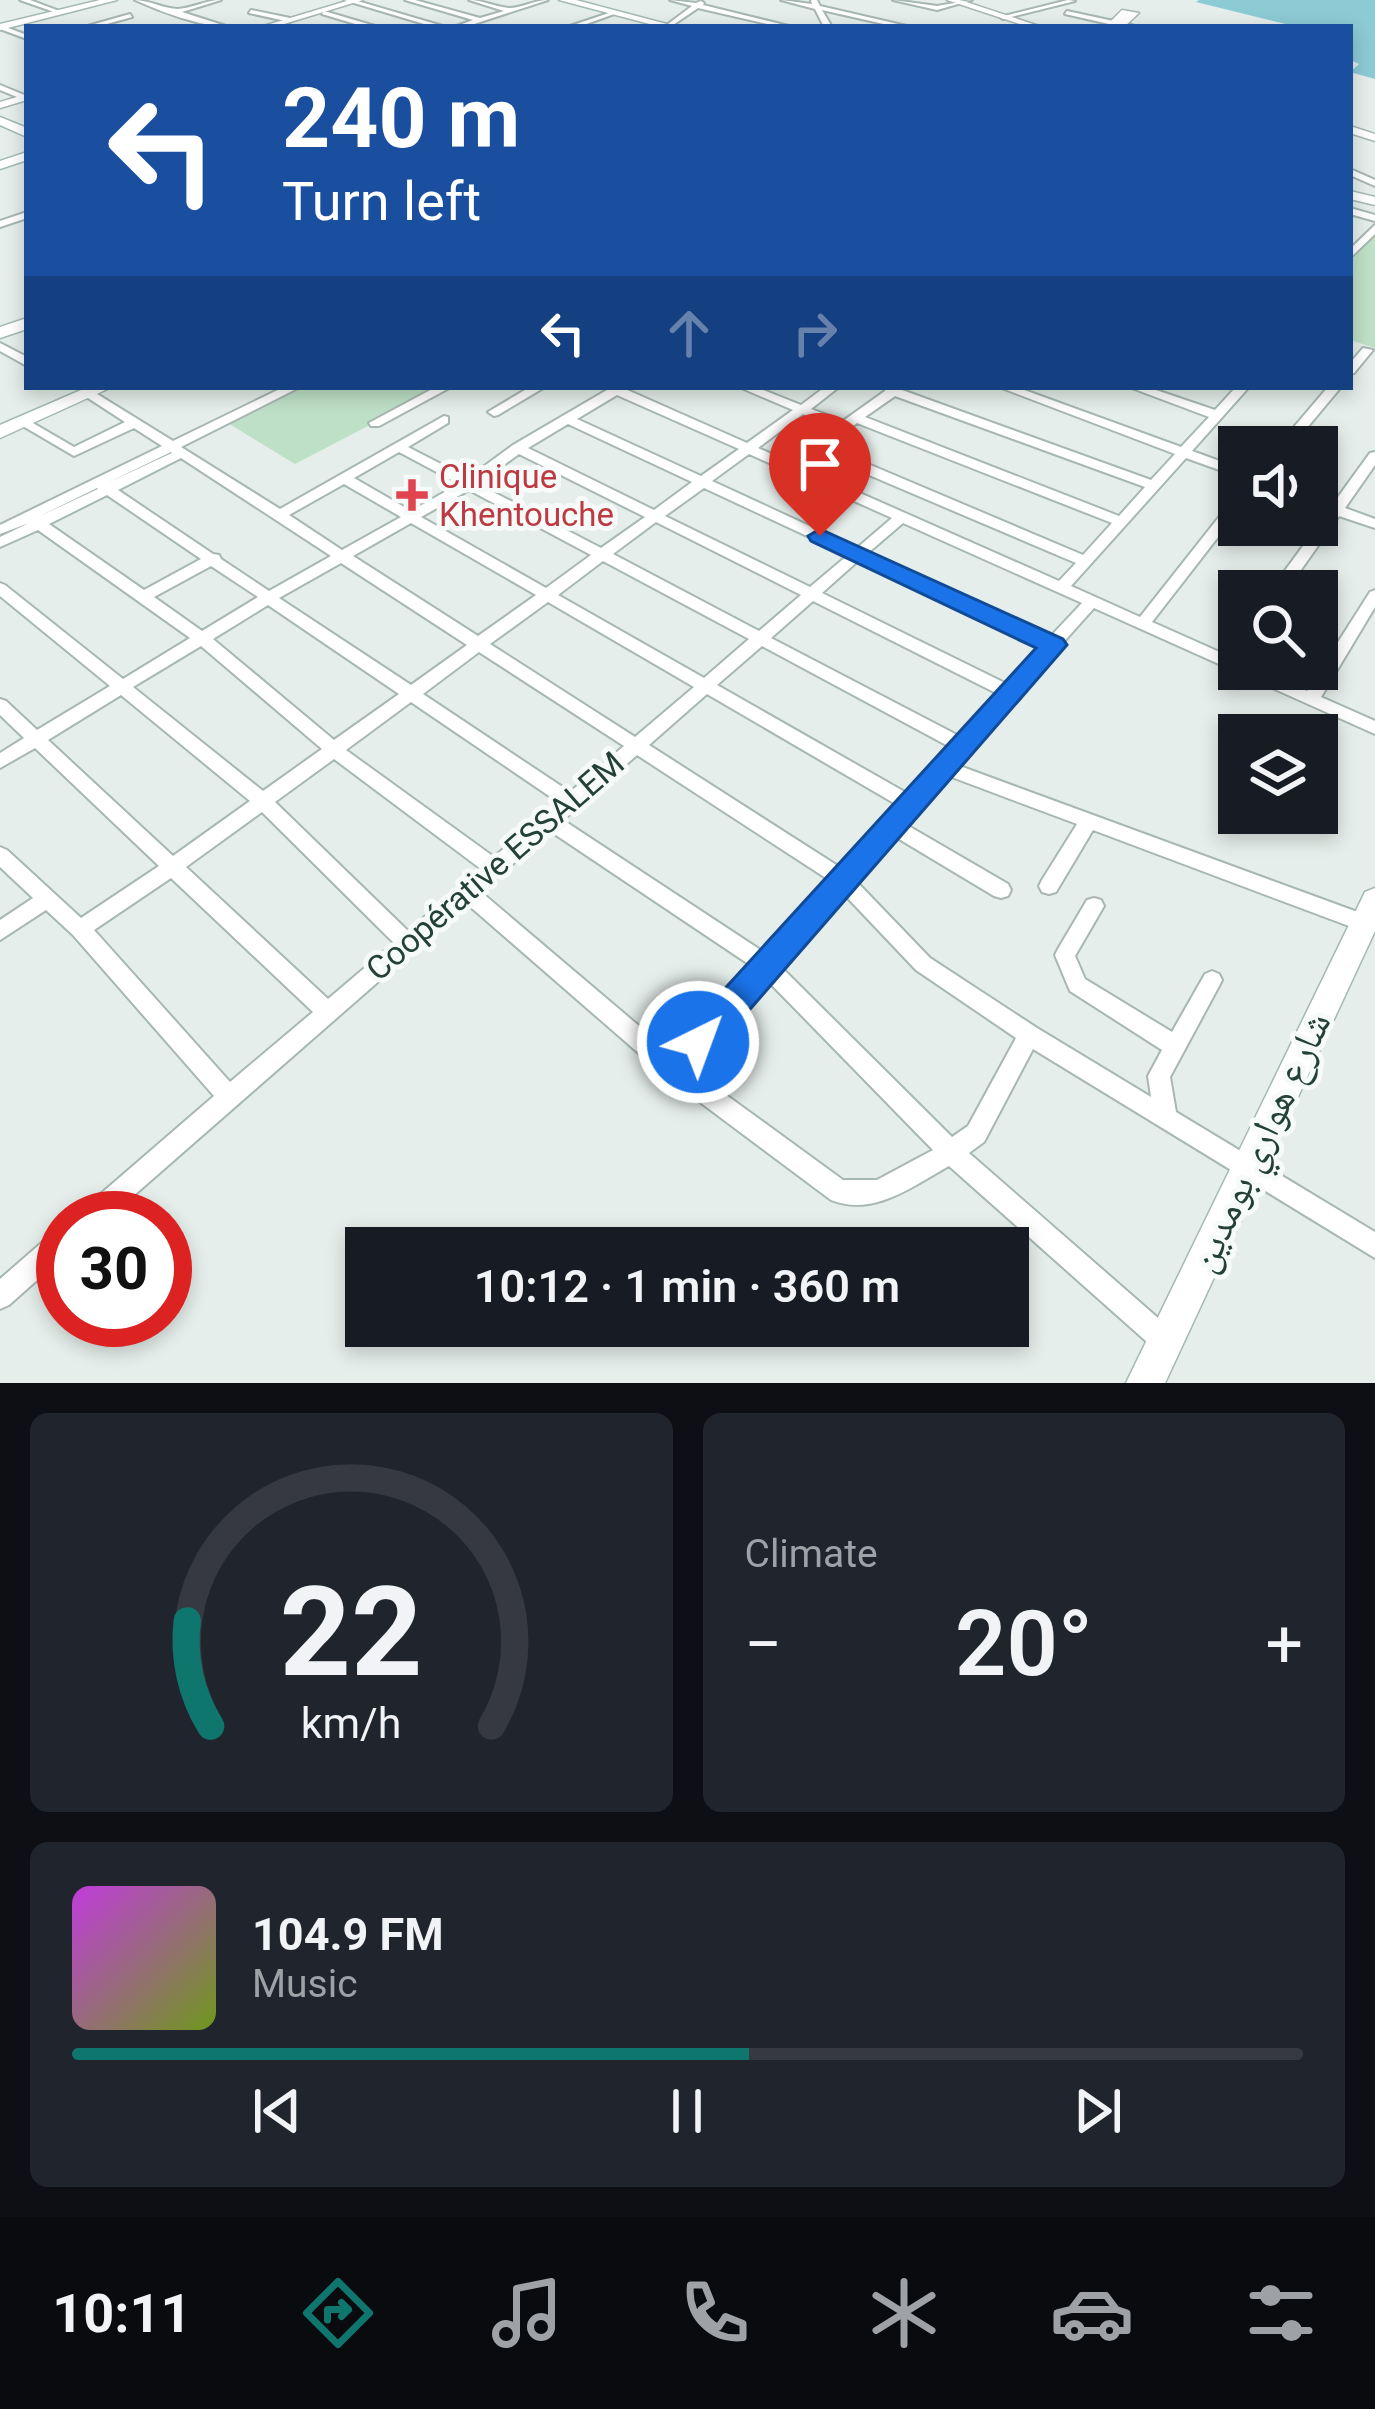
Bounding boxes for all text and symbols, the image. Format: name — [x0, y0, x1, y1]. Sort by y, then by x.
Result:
text: 240 m — [282, 69, 520, 168]
icon: left — [84, 72, 240, 228]
text: Turn left — [282, 170, 481, 233]
icon: left — [530, 300, 596, 366]
icon: ahead — [656, 300, 722, 366]
icon: right — [782, 300, 848, 366]
pin — [769, 413, 871, 536]
map controls — [1218, 426, 1338, 834]
button: sound — [1218, 426, 1338, 546]
icon: arrive — [787, 431, 853, 497]
place label: Clinique Khentouche — [439, 457, 614, 534]
marker: Clinique Khentouche — [396, 479, 428, 511]
button: search — [1218, 570, 1338, 690]
button: layers — [1218, 714, 1338, 834]
street label: Coopérative ESSALEM — [358, 743, 632, 989]
position arrow — [635, 979, 761, 1105]
street label: شارع هواري بومدين — [1180, 1005, 1347, 1283]
speed limit sign: 30 — [36, 1191, 192, 1347]
text: 10:12 · 1 min · 360 m — [474, 1260, 900, 1313]
text: Climate — [745, 1531, 878, 1577]
text: 22 — [280, 1559, 423, 1705]
text: 20° — [955, 1592, 1093, 1697]
text: − — [745, 1606, 782, 1683]
text: + — [1266, 1606, 1303, 1683]
text: km/h — [301, 1697, 402, 1747]
text: 104.9 FM — [252, 1908, 444, 1961]
text: Music — [252, 1961, 358, 2007]
icon: previous — [244, 2078, 310, 2144]
icon: pause — [654, 2078, 720, 2144]
icon: next — [1065, 2078, 1131, 2144]
icon: directions — [296, 2271, 380, 2355]
icon: music — [485, 2271, 569, 2355]
icon: phone — [673, 2271, 757, 2355]
icon: climate — [862, 2271, 946, 2355]
icon: car — [1050, 2271, 1134, 2355]
icon: filters — [1239, 2271, 1323, 2355]
text: 10:11 — [52, 2282, 191, 2345]

